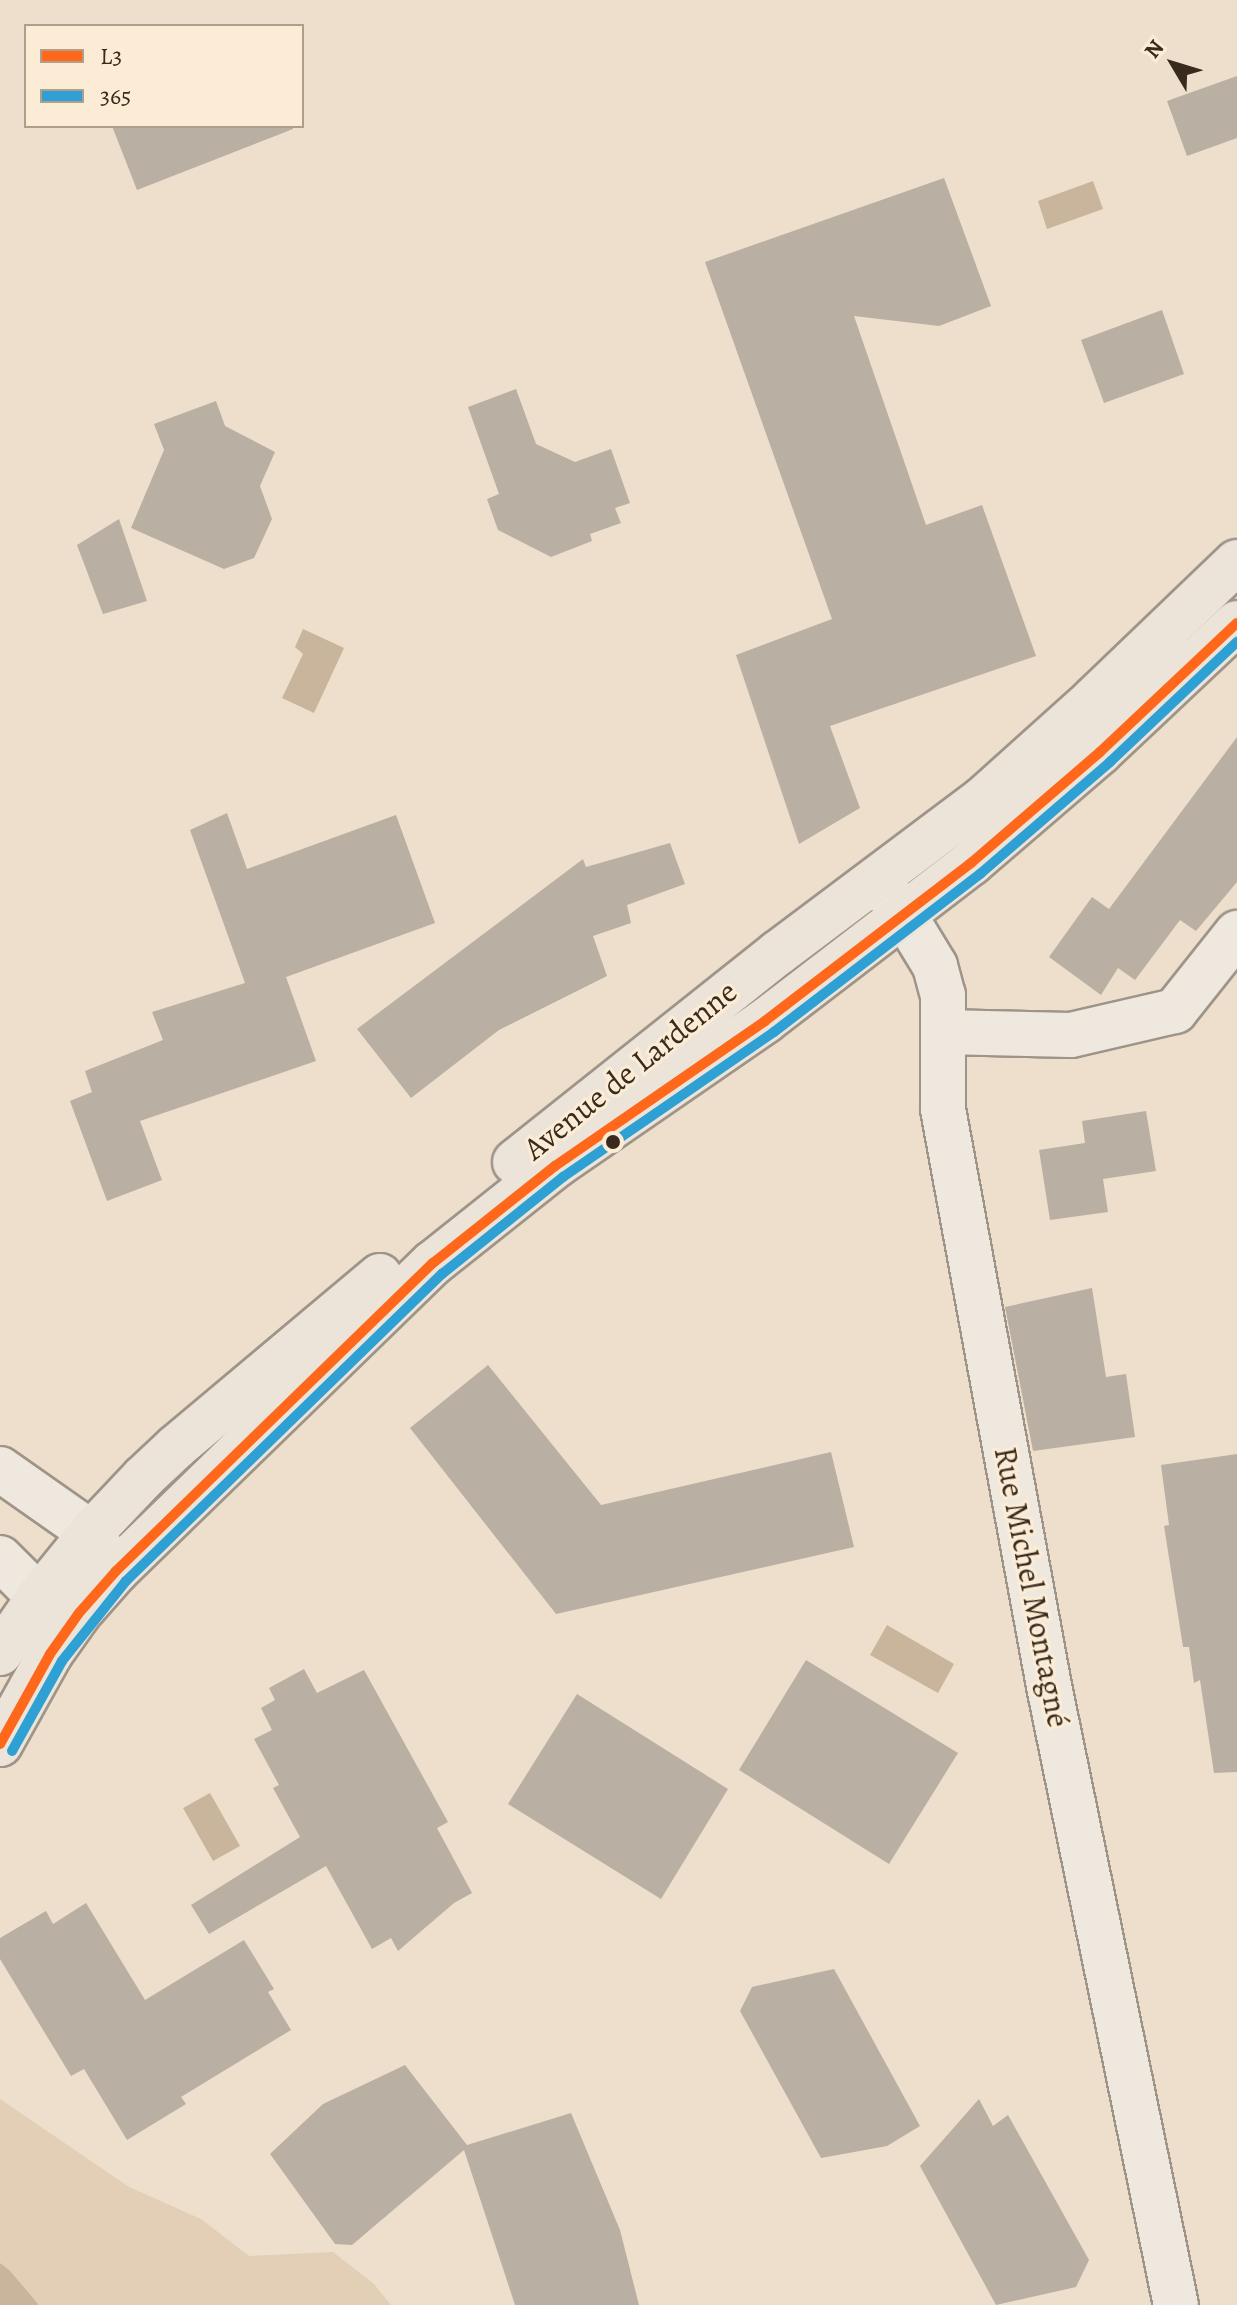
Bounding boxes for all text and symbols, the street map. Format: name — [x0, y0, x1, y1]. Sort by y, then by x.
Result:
legend — [24, 24, 304, 128]
north arrow — [1133, 24, 1213, 104]
text: N — [1137, 34, 1171, 65]
text: L3 — [100, 40, 122, 72]
text: 365 — [100, 80, 131, 112]
street label: Avenue de Lardenne — [516, 972, 744, 1168]
unlabelled marker — [605, 1134, 621, 1150]
street label: Rue Michel Montagné — [986, 1444, 1078, 1730]

